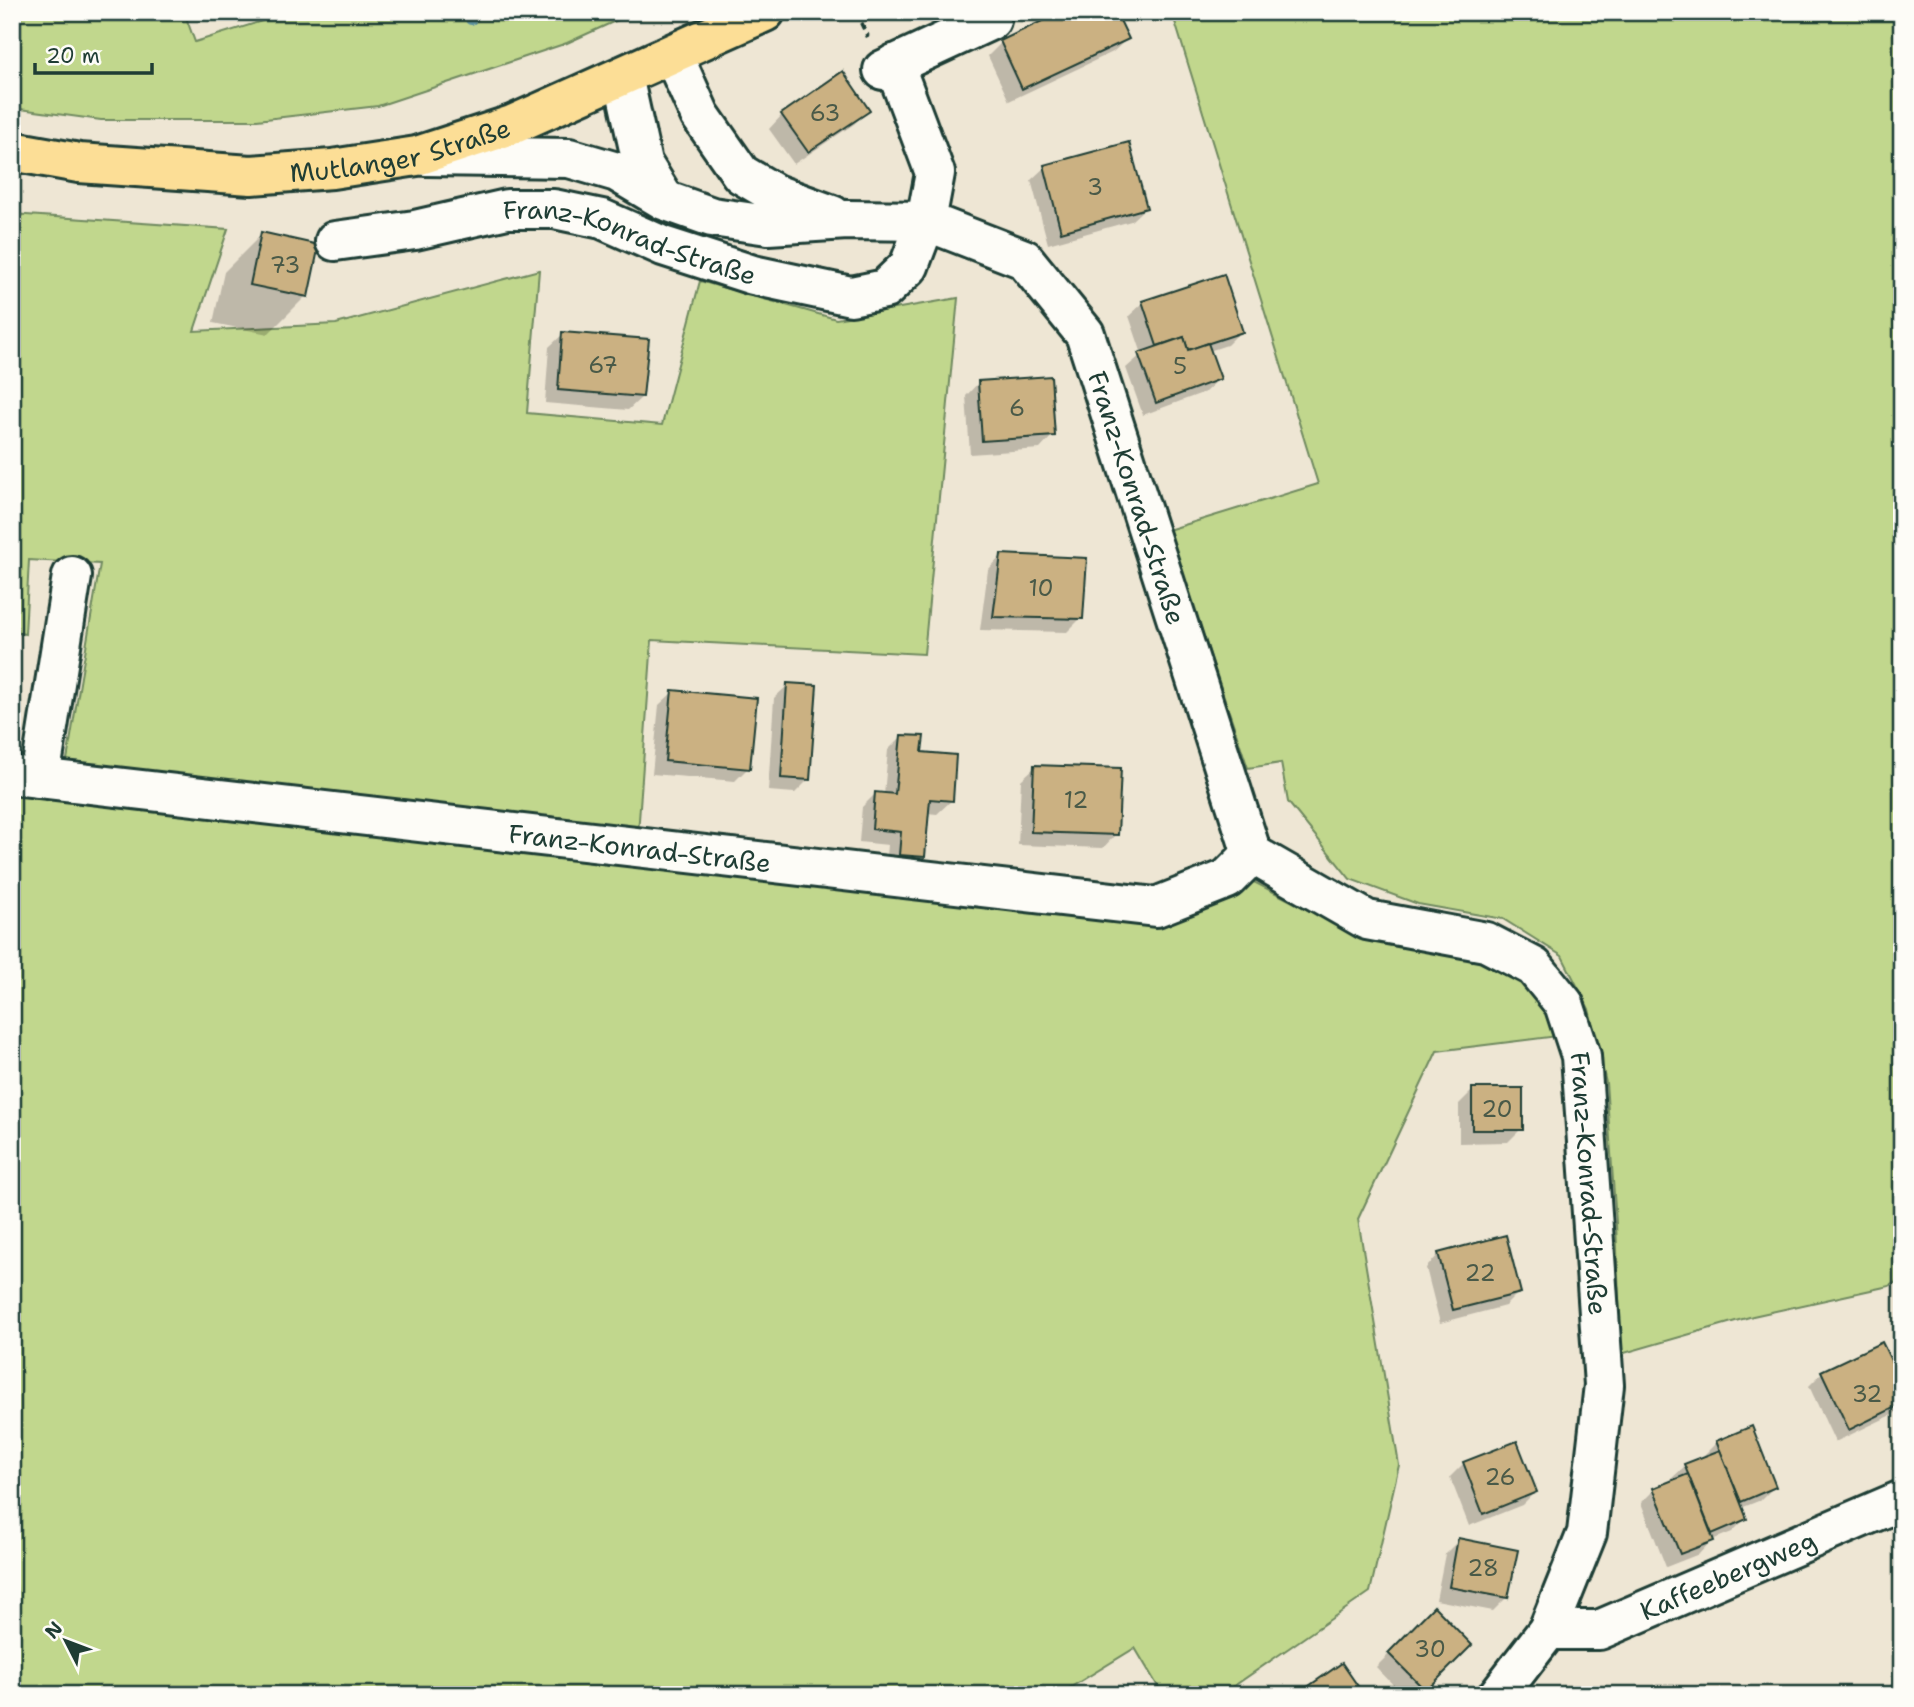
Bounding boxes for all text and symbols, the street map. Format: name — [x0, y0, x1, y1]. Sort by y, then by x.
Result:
scale bar — [35, 32, 152, 76]
text: 20 m — [46, 42, 100, 70]
house number: 63 — [810, 98, 840, 128]
street label: Mutlanger Straße — [288, 109, 515, 190]
house number: 3 — [1087, 172, 1103, 202]
street label: Franz-Konrad-Straße — [503, 192, 761, 292]
house number: 73 — [270, 250, 300, 280]
house number: 67 — [588, 350, 618, 380]
house number: 5 — [1173, 351, 1187, 381]
street label: Franz-Konrad-Straße — [1080, 366, 1195, 629]
house number: 6 — [1009, 393, 1025, 423]
house number: 10 — [1028, 573, 1054, 603]
house number: 12 — [1064, 785, 1088, 815]
street label: Franz-Konrad-Straße — [507, 815, 773, 880]
street label: Franz-Konrad-Straße — [1563, 1050, 1617, 1316]
house number: 20 — [1481, 1094, 1513, 1124]
house number: 22 — [1464, 1258, 1496, 1288]
house number: 32 — [1852, 1379, 1882, 1409]
house number: 26 — [1484, 1462, 1516, 1492]
street label: Kaffeebergweg — [1634, 1522, 1821, 1628]
house number: 28 — [1467, 1553, 1499, 1583]
north arrow — [32, 1606, 102, 1676]
text: N — [39, 1616, 68, 1644]
house number: 30 — [1414, 1634, 1446, 1664]

